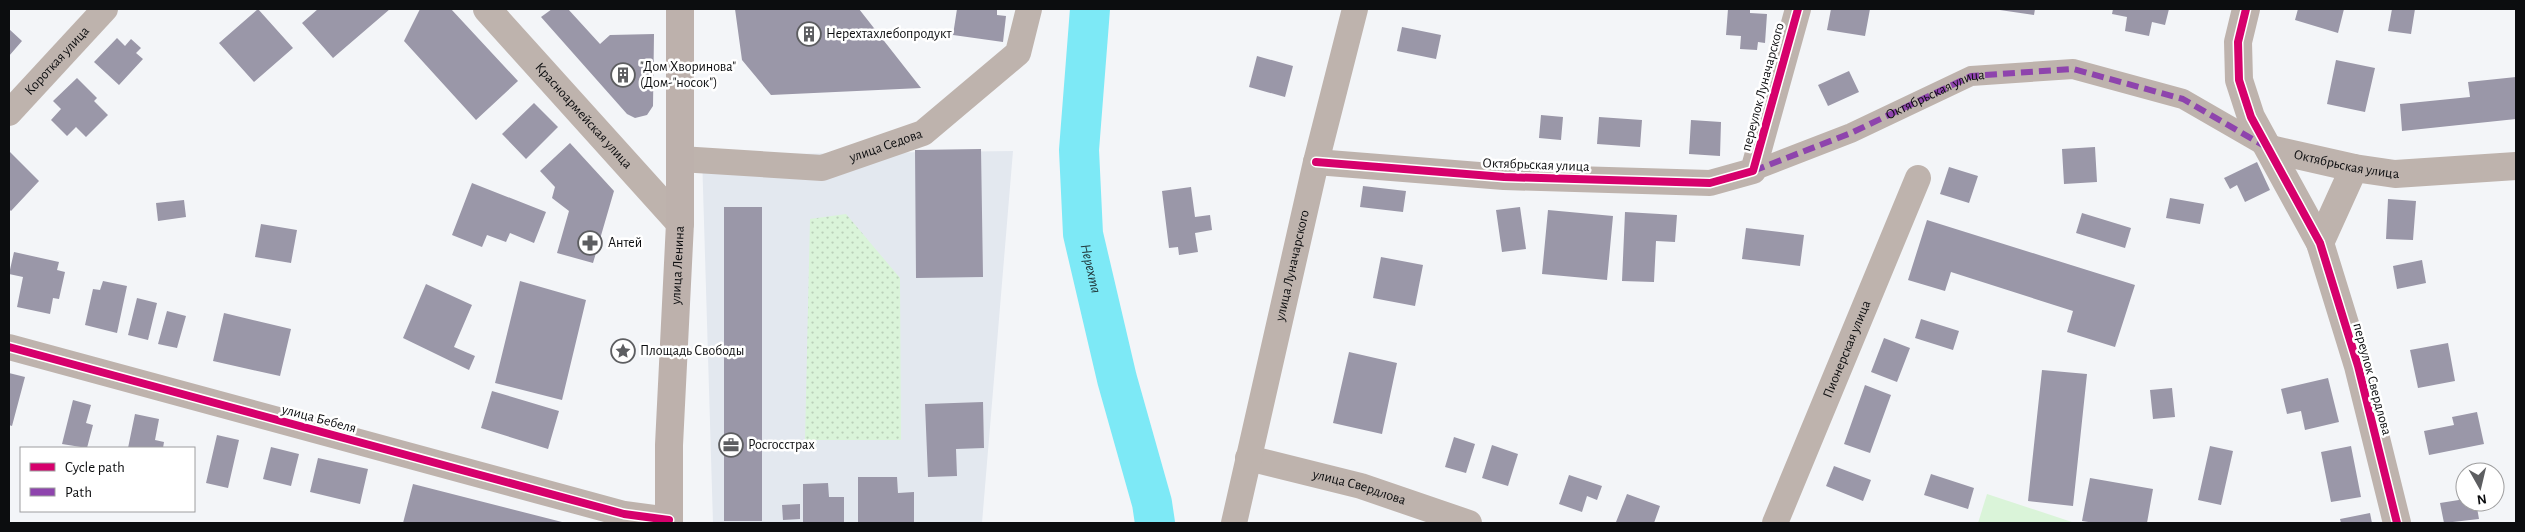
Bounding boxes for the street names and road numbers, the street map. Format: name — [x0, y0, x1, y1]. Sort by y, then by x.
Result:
street label: переулок Луначарского — [1739, 21, 1787, 153]
street label: Короткая улица — [22, 23, 93, 98]
street label: Красноармейская улица — [532, 60, 635, 172]
street label: Октябрьская улица — [1883, 68, 1986, 122]
street label: улица Седова — [847, 127, 925, 165]
street label: Октябрьская улица — [2292, 148, 2400, 181]
street label: Октябрьская улица — [1482, 156, 1590, 174]
street label: улица Луначарского — [1273, 209, 1312, 323]
street label: улица Ленина — [669, 225, 687, 306]
street label: Пионерская улица — [1821, 298, 1874, 400]
street label: переулок Свердлова — [2350, 321, 2394, 437]
street label: улица Бебеля — [279, 402, 358, 436]
street label: улица Свердлова — [1310, 467, 1408, 508]

